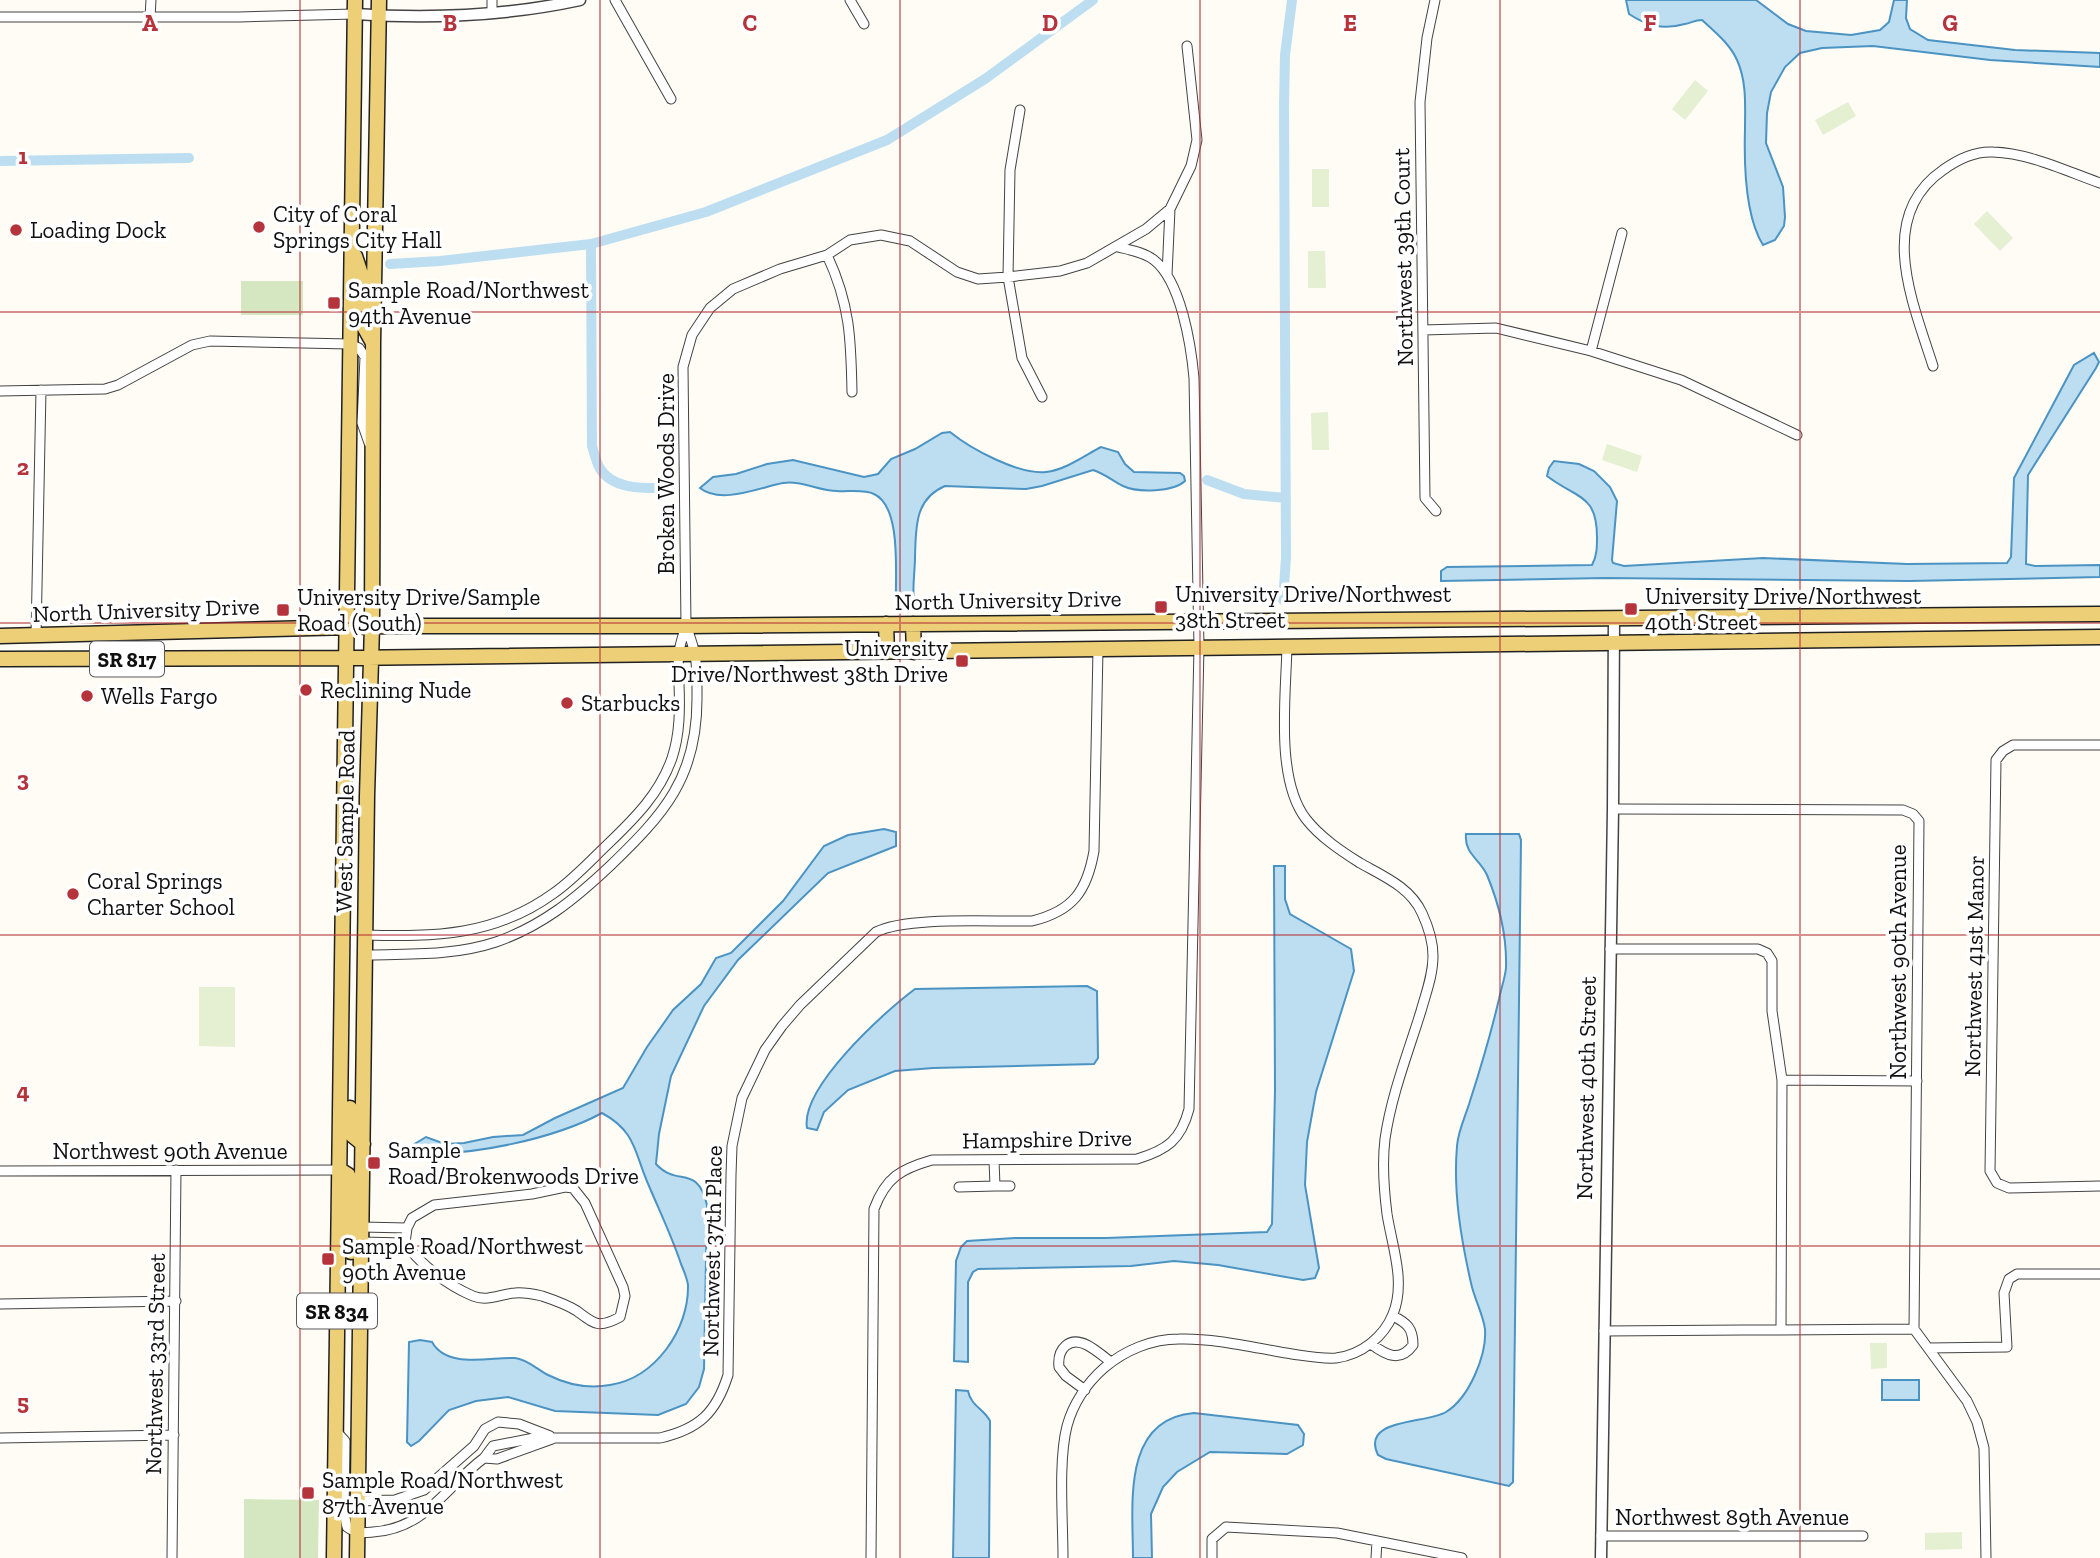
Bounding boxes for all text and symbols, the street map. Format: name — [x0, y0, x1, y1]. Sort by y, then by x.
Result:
text: A — [142, 9, 158, 37]
text: B — [443, 9, 457, 37]
text: C — [743, 9, 757, 37]
text: D — [1042, 9, 1058, 37]
text: E — [1343, 9, 1357, 37]
text: F — [1643, 9, 1657, 37]
text: G — [1942, 9, 1958, 37]
text: 1 — [18, 142, 28, 170]
street label: Northwest 39th Court — [1387, 147, 1419, 366]
place label: City of Coral Springs City Hall — [273, 200, 442, 254]
place label: Loading Dock — [30, 216, 166, 244]
marker: City of Coral Springs City Hall — [251, 219, 267, 235]
marker: Loading Dock — [8, 222, 24, 238]
place label: Sample Road/Northwest 94th Avenue — [348, 276, 589, 330]
marker: Sample Road/Northwest 94th Avenue — [326, 295, 342, 311]
street label: Broken Woods Drive — [652, 373, 680, 575]
text: 2 — [17, 453, 29, 481]
place label: University Drive/Northwest 38th Street — [1175, 580, 1452, 634]
place label: University Drive/Northwest 40th Street — [1645, 582, 1922, 636]
place label: University Drive/Sample Road (South) — [297, 583, 540, 637]
street label: North University Drive — [894, 584, 1122, 616]
street label: North University Drive — [32, 592, 260, 628]
marker: University Drive/Northwest 38th Street — [1153, 599, 1169, 615]
marker: University Drive/Northwest 40th Street — [1623, 601, 1639, 617]
marker: University Drive/Sample Road (South) — [275, 602, 291, 618]
place label: University Drive/Northwest 38th Drive — [671, 634, 948, 688]
road number: SR 817 — [90, 642, 164, 676]
marker: University Drive/Northwest 38th Drive — [954, 653, 970, 669]
place label: Reclining Nude — [320, 676, 471, 704]
place label: Wells Fargo — [101, 682, 217, 710]
marker: Reclining Nude — [298, 682, 314, 698]
marker: Wells Fargo — [79, 688, 95, 704]
place label: Starbucks — [581, 689, 680, 717]
marker: Starbucks — [559, 695, 575, 711]
street label: West Sample Road — [329, 729, 361, 912]
text: 3 — [17, 765, 29, 793]
street label: Northwest 90th Avenue — [1884, 845, 1912, 1079]
street label: Northwest 41st Manor — [1958, 855, 1990, 1077]
place label: Coral Springs Charter School — [87, 867, 235, 921]
marker: Coral Springs Charter School — [65, 886, 81, 902]
street label: Northwest 40th Street — [1570, 976, 1602, 1200]
text: 4 — [16, 1077, 30, 1105]
street label: Hampshire Drive — [962, 1124, 1132, 1154]
place label: Sample Road/Brokenwoods Drive — [388, 1136, 639, 1190]
street label: Northwest 90th Avenue — [53, 1137, 287, 1165]
street label: Northwest 37th Place — [696, 1145, 728, 1357]
marker: Sample Road/Brokenwoods Drive — [366, 1155, 382, 1171]
place label: Sample Road/Northwest 90th Avenue — [342, 1232, 583, 1286]
marker: Sample Road/Northwest 90th Avenue — [320, 1251, 336, 1267]
street label: Northwest 33rd Street — [139, 1253, 171, 1475]
road number: SR 834 — [297, 1294, 377, 1328]
text: 5 — [17, 1388, 29, 1416]
place label: Sample Road/Northwest 87th Avenue — [322, 1466, 563, 1520]
marker: Sample Road/Northwest 87th Avenue — [300, 1485, 316, 1501]
street label: Northwest 89th Avenue — [1615, 1503, 1849, 1531]

